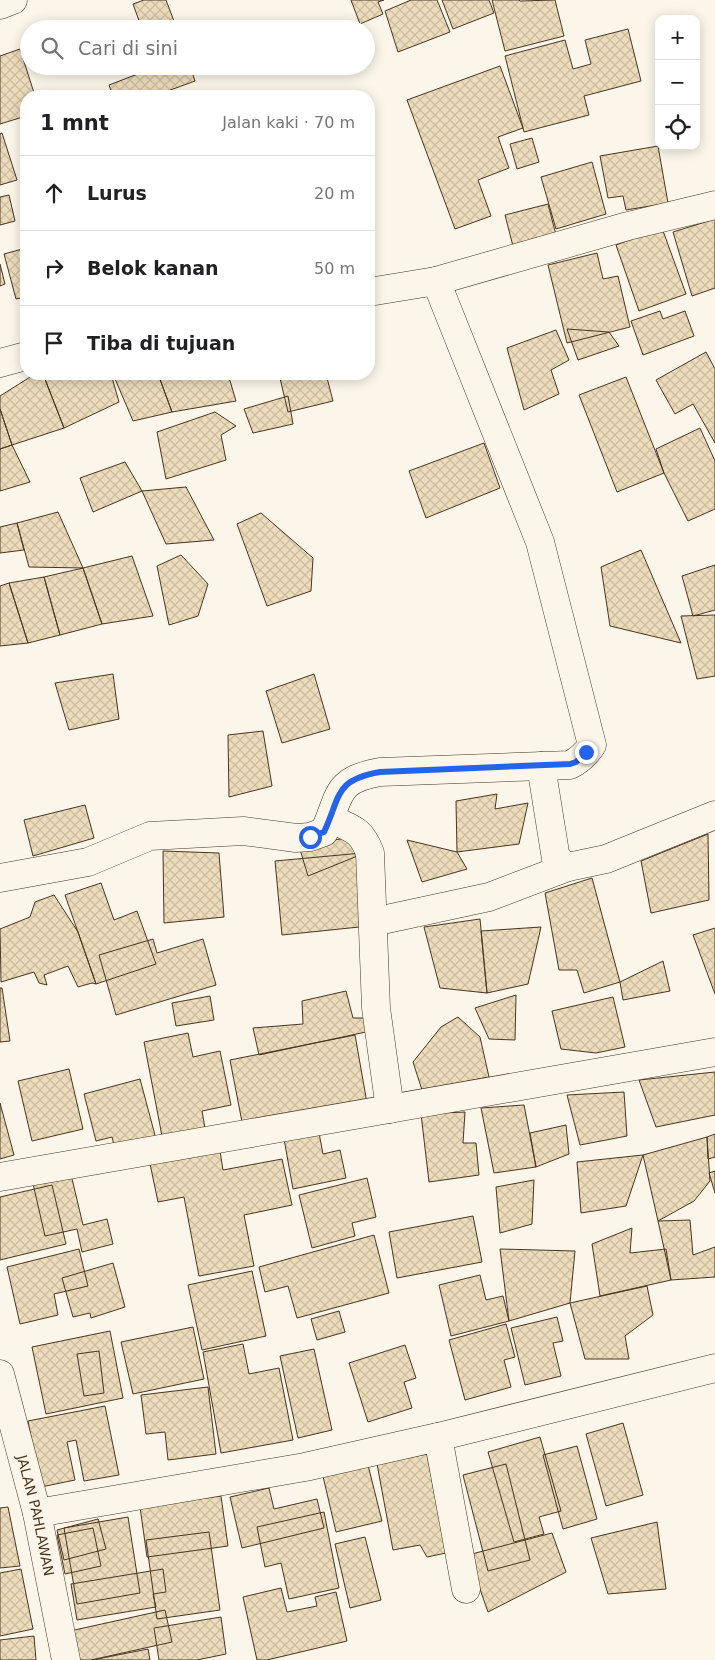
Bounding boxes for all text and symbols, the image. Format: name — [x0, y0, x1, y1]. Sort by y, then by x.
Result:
map controls — [655, 15, 700, 150]
button: + — [655, 15, 700, 60]
search box — [20, 20, 375, 75]
icon: search — [38, 34, 66, 62]
text: Cari di sini — [78, 37, 178, 59]
button: − — [655, 60, 700, 105]
button: locate — [655, 105, 700, 150]
text: 1 mnt — [40, 111, 109, 135]
text: Jalan kaki · 70 m — [222, 113, 355, 132]
icon: ahead — [40, 179, 68, 207]
text: Lurus — [87, 182, 147, 204]
text: 20 m — [314, 184, 355, 203]
icon: right — [40, 254, 68, 282]
text: Belok kanan — [87, 257, 219, 279]
text: 50 m — [314, 259, 355, 278]
icon: arrive — [40, 329, 68, 357]
text: Tiba di tujuan — [87, 332, 235, 354]
route end — [575, 741, 598, 764]
route start — [299, 826, 322, 849]
street label: JALAN PAHLAWAN — [14, 1452, 57, 1577]

